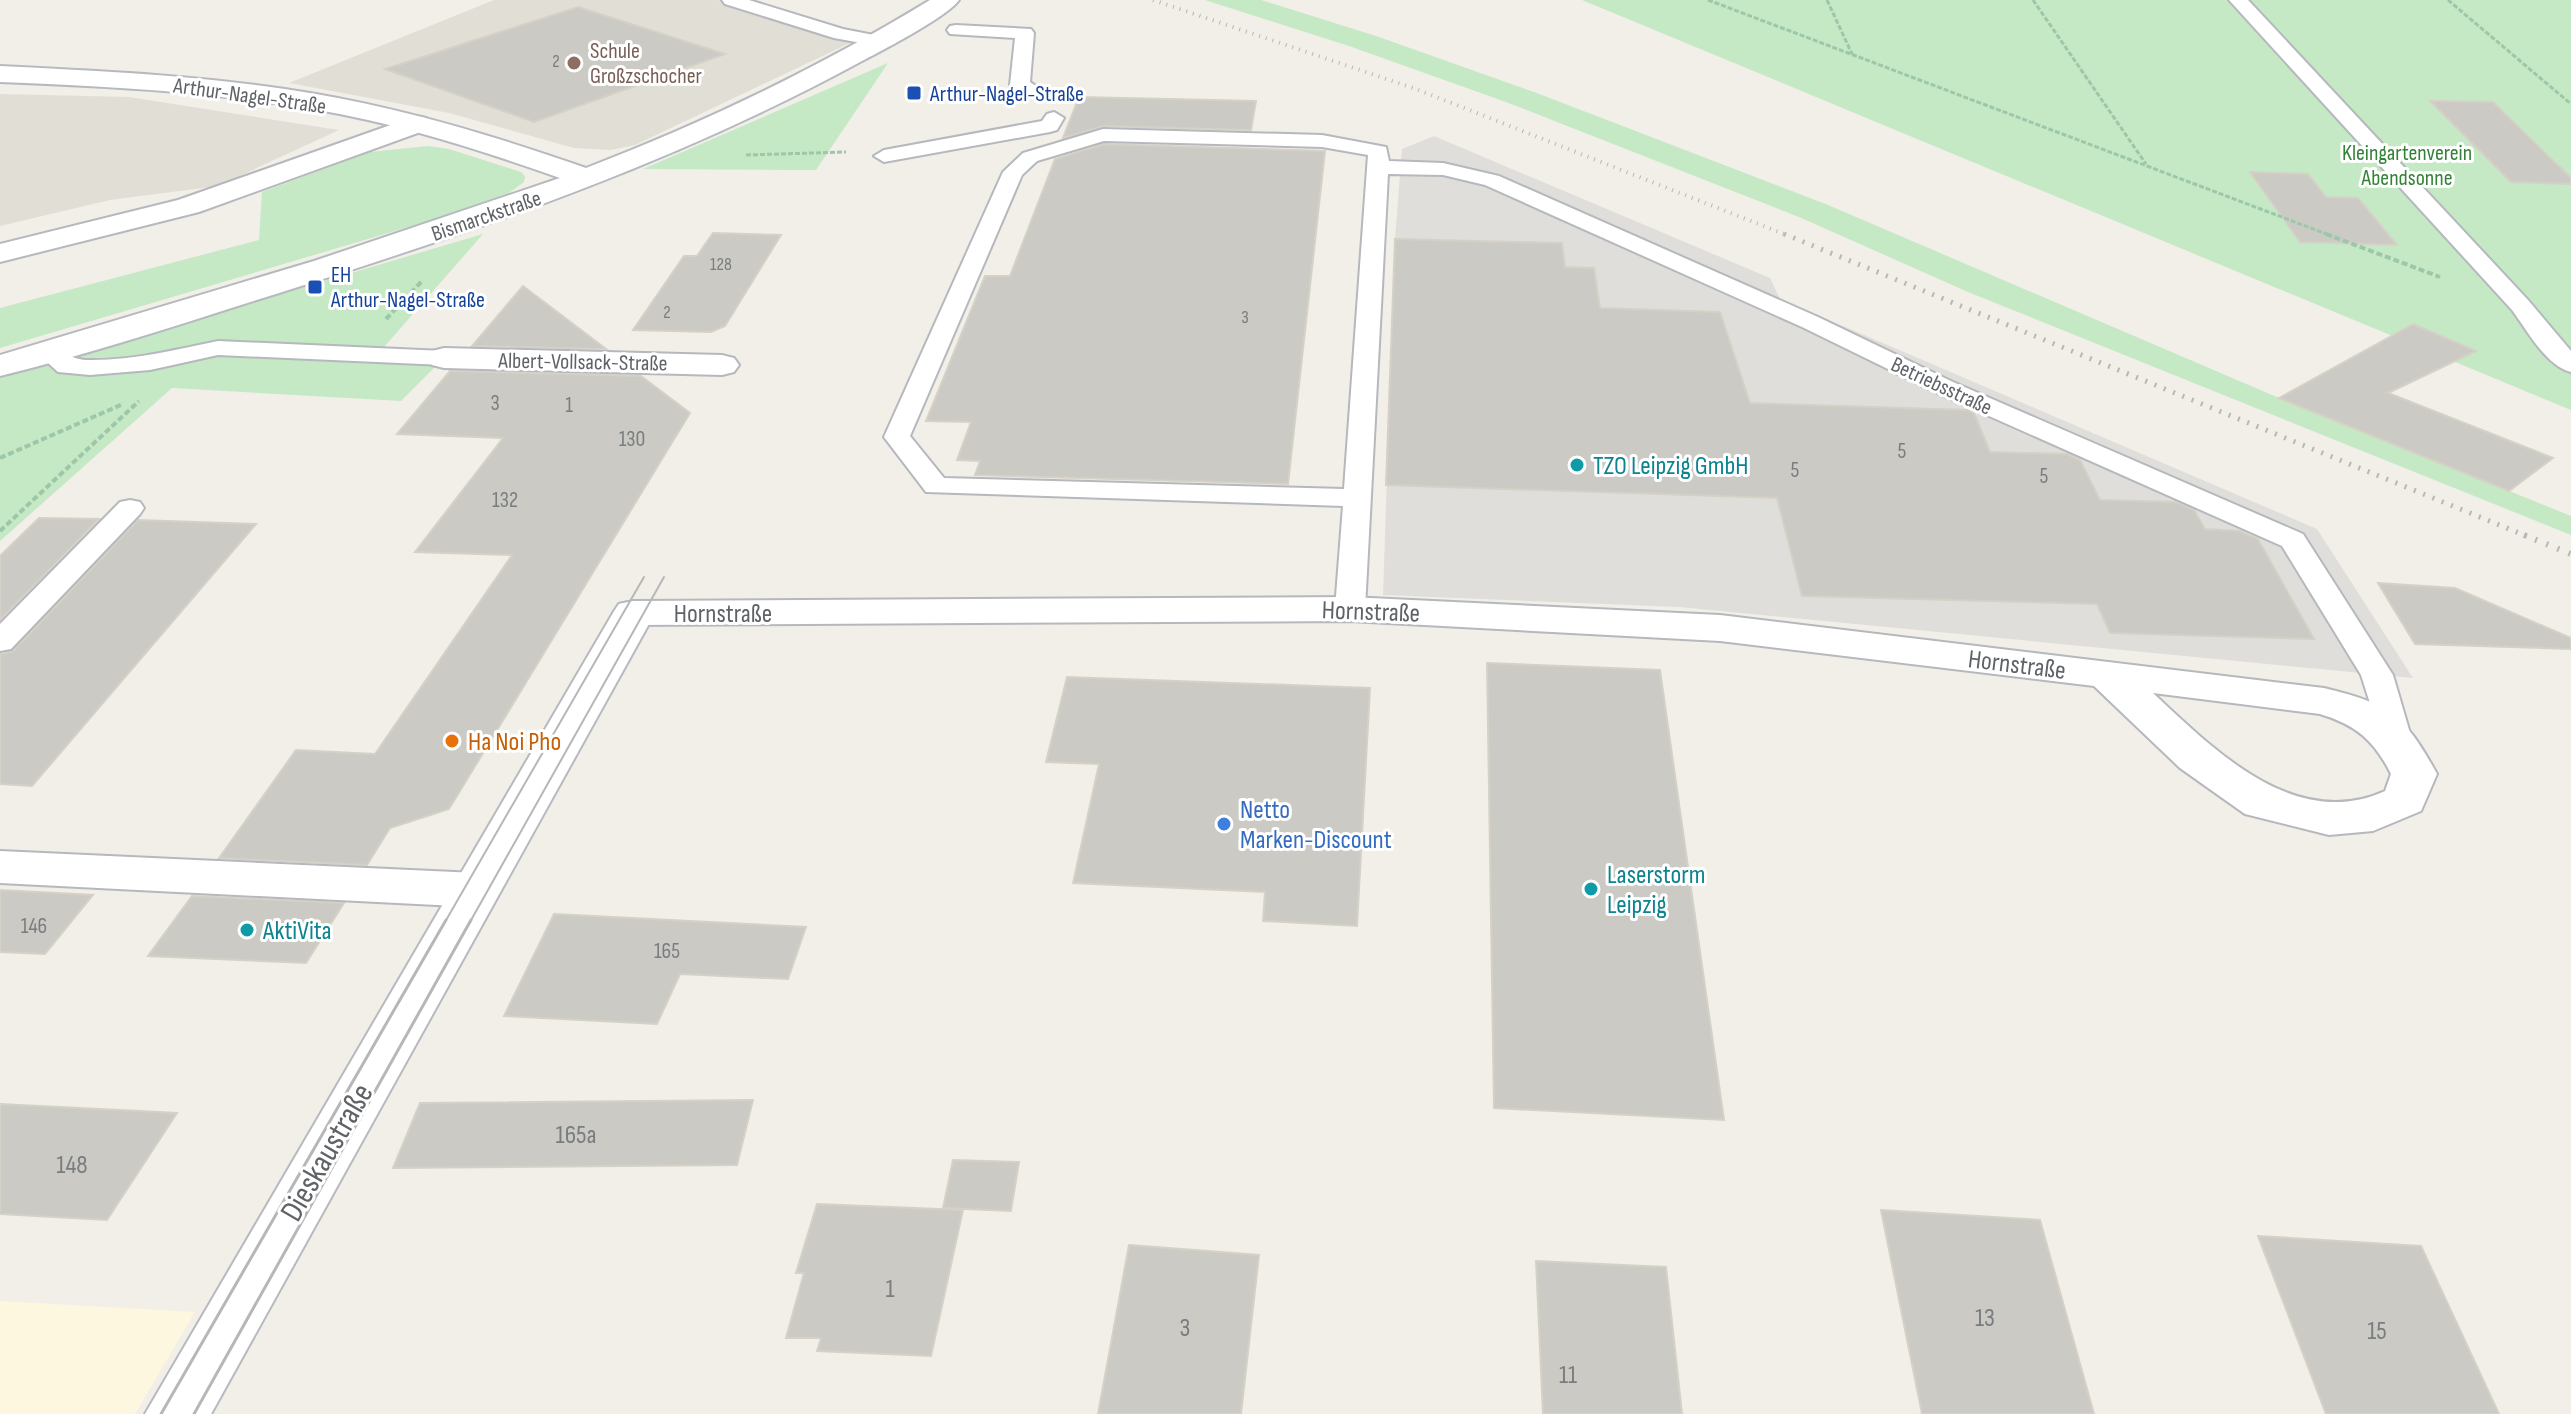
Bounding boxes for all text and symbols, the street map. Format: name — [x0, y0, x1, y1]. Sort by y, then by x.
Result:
place label: Schule Großzschocher — [590, 38, 702, 90]
house number: 2 — [552, 51, 560, 72]
marker: Schule Großzschocher — [565, 54, 583, 72]
street label: Arthur-Nagel-Straße — [171, 72, 328, 121]
place label: Arthur-Nagel-Straße — [929, 81, 1084, 108]
marker: Arthur-Nagel-Straße — [905, 84, 923, 102]
park label: Kleingartenverein Abendsonne — [2342, 140, 2472, 192]
street label: Bismarckstraße — [428, 185, 545, 248]
house number: 128 — [710, 254, 732, 275]
place label: EH Arthur-Nagel-Straße — [330, 262, 485, 314]
marker: EH Arthur-Nagel-Straße — [306, 278, 324, 296]
house number: 2 — [663, 302, 671, 323]
house number: 3 — [1241, 307, 1249, 328]
street label: Albert-Vollsack-Straße — [497, 348, 668, 377]
street label: Betriebsstraße — [1887, 351, 1996, 422]
house number: 3 — [490, 390, 500, 417]
house number: 1 — [565, 392, 573, 419]
house number: 130 — [619, 426, 645, 453]
house number: 5 — [1898, 438, 1907, 465]
place label: TZO Leipzig GmbH — [1593, 451, 1749, 482]
marker: TZO Leipzig GmbH — [1568, 456, 1586, 474]
house number: 5 — [1791, 457, 1800, 484]
house number: 5 — [2040, 463, 2049, 490]
house number: 132 — [492, 487, 518, 514]
street label: Hornstraße — [1321, 595, 1421, 630]
street label: Hornstraße — [674, 599, 772, 630]
street label: Hornstraße — [1966, 644, 2067, 687]
place label: Ha Noi Pho — [468, 727, 561, 758]
marker: Ha Noi Pho — [443, 732, 461, 750]
place label: Netto Marken-Discount — [1240, 795, 1392, 856]
marker: Netto Marken-Discount — [1215, 815, 1233, 833]
place label: Laserstorm Leipzig — [1607, 860, 1706, 921]
marker: Laserstorm Leipzig — [1582, 880, 1600, 898]
house number: 146 — [21, 913, 47, 940]
place label: AktiVita — [262, 916, 332, 947]
marker: AktiVita — [238, 921, 256, 939]
house number: 165 — [654, 938, 680, 965]
street label: Dieskaustraße — [272, 1077, 382, 1229]
house number: 165a — [556, 1120, 596, 1151]
house number: 148 — [56, 1150, 88, 1181]
house number: 1 — [885, 1274, 895, 1305]
house number: 13 — [1975, 1303, 1995, 1334]
house number: 3 — [1180, 1313, 1190, 1344]
house number: 15 — [2367, 1316, 2387, 1347]
house number: 11 — [1559, 1360, 1577, 1391]

